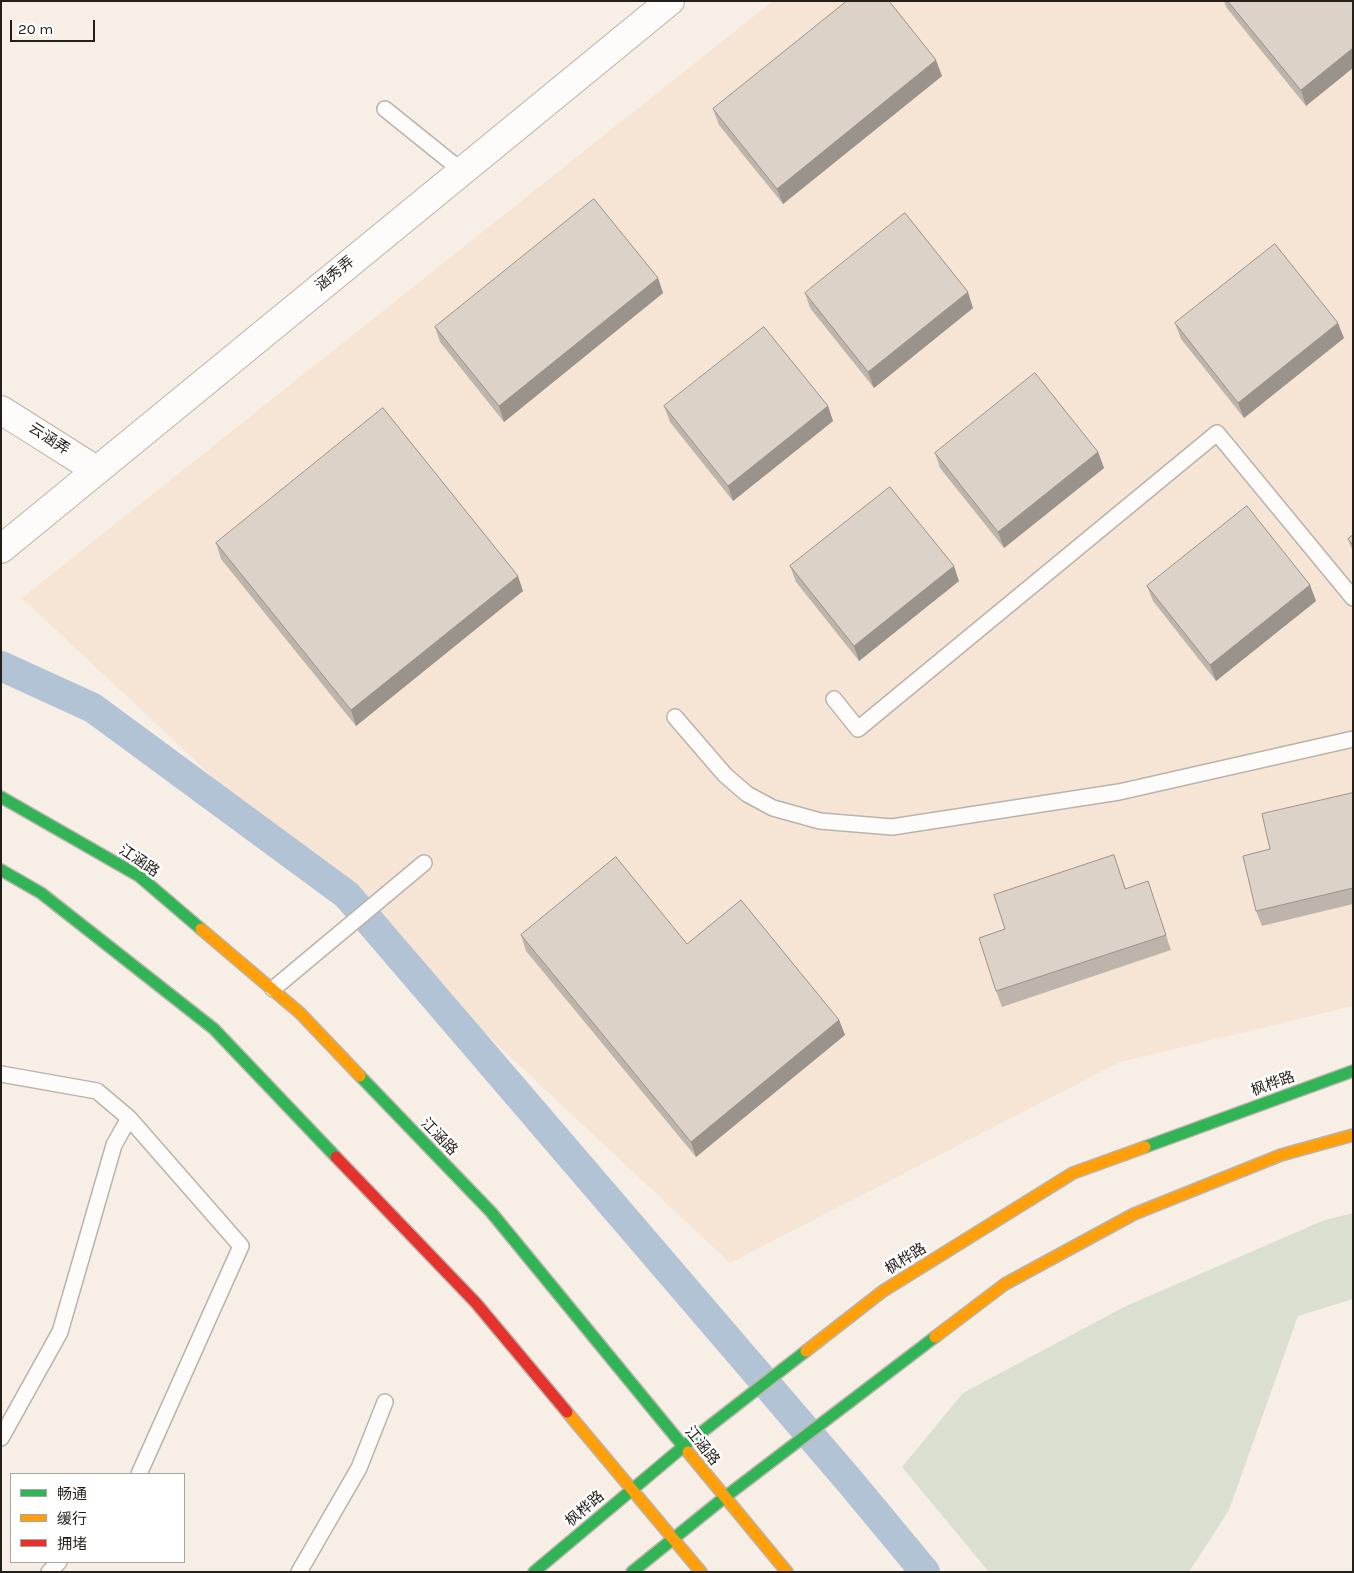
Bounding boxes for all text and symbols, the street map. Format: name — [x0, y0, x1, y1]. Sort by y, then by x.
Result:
scale bar — [12, 10, 98, 42]
text: 20 m — [18, 20, 53, 38]
street label: 涵秀弄 — [312, 253, 358, 295]
street label: 云涵弄 — [25, 419, 73, 459]
street label: 江涵路 — [115, 841, 163, 881]
street label: 枫桦路 — [1249, 1068, 1297, 1100]
street label: 江涵路 — [417, 1115, 461, 1159]
street label: 枫桦路 — [882, 1239, 930, 1279]
street label: 江涵路 — [681, 1423, 723, 1469]
legend — [10, 1473, 185, 1563]
text: 畅通 — [57, 1485, 87, 1503]
street label: 枫桦路 — [562, 1487, 608, 1531]
text: 缓行 — [57, 1510, 87, 1528]
text: 拥堵 — [57, 1535, 87, 1553]

